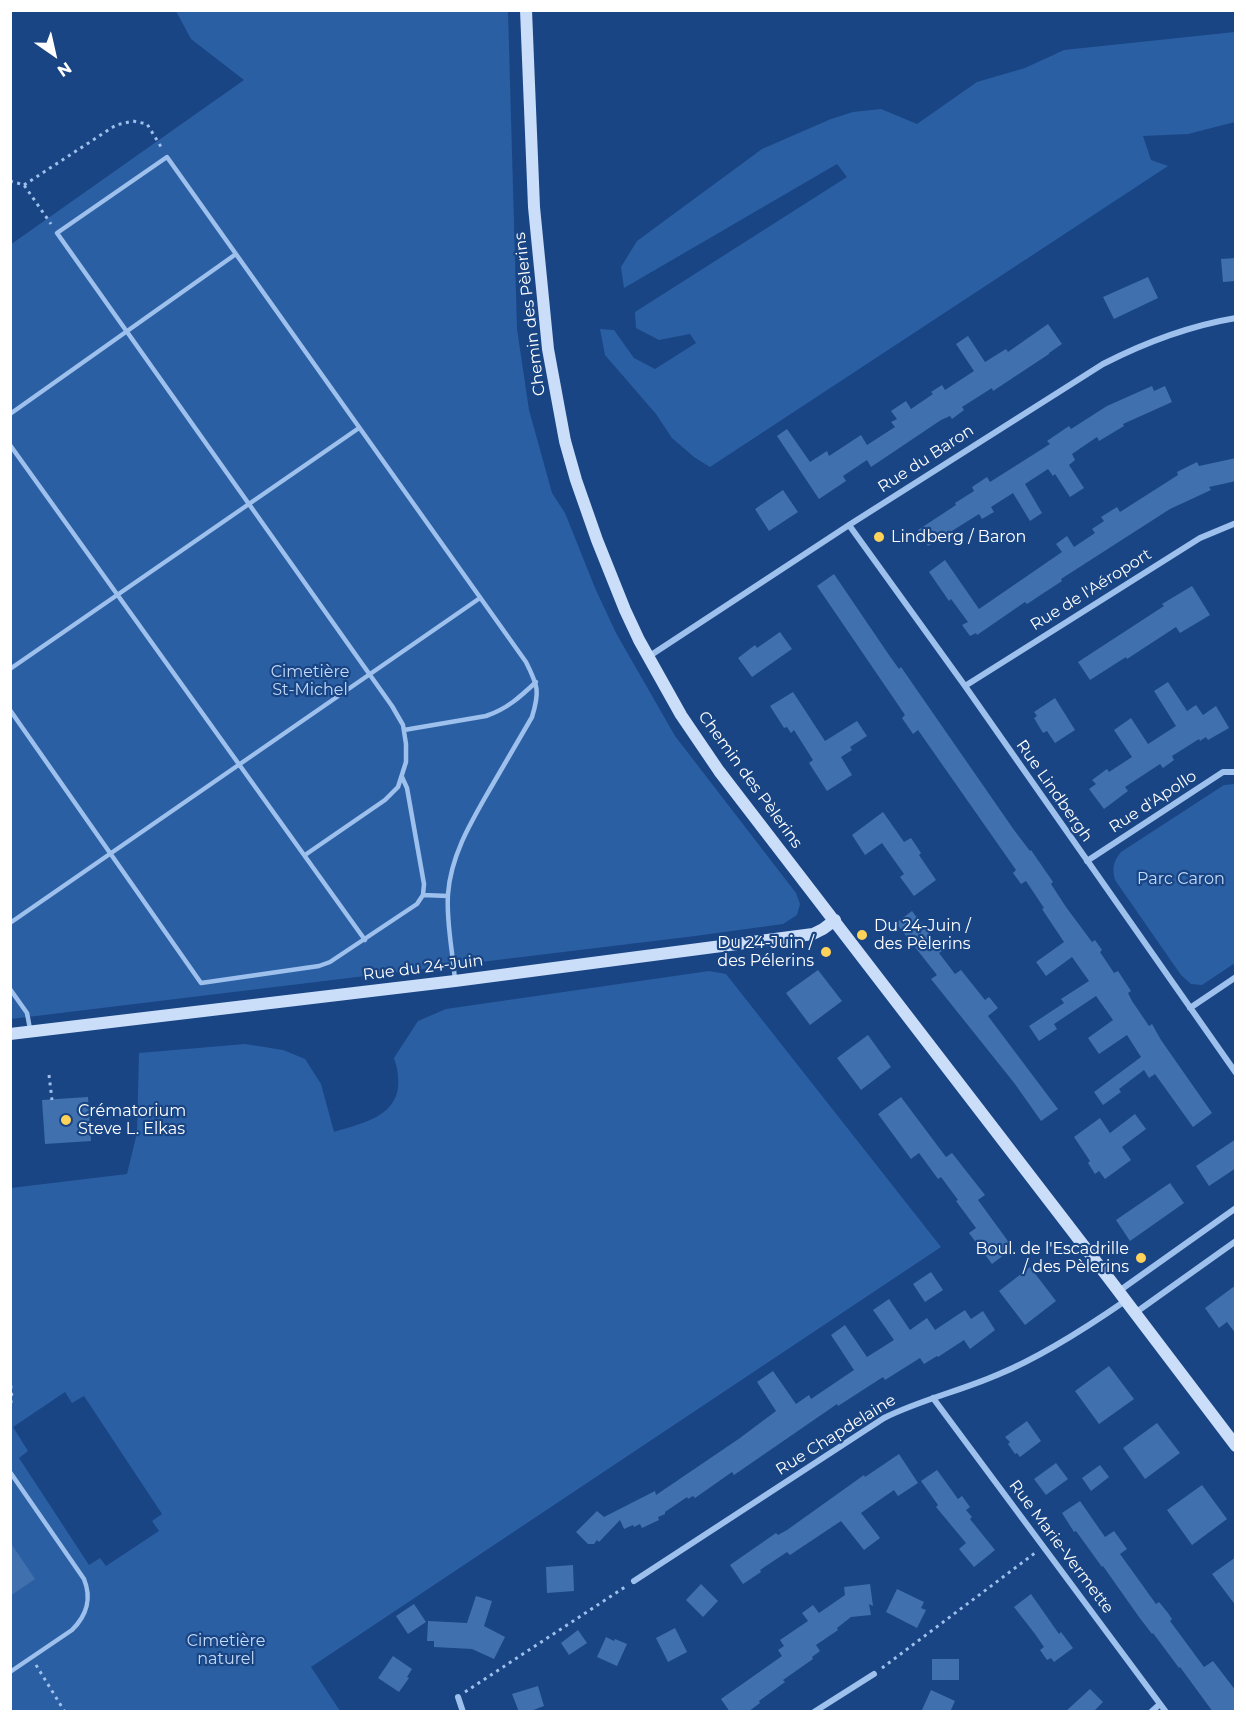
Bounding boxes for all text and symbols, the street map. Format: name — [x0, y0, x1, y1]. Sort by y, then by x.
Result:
north arrow — [24, 24, 84, 84]
text: N — [54, 58, 75, 81]
street label: Chemin des Pèlerins — [510, 231, 550, 397]
street label: Rue du Baron — [874, 421, 978, 497]
place label: Lindberg / Baron — [891, 527, 1026, 547]
marker: Lindberg / Baron — [872, 530, 886, 544]
street label: Rue de l'Aéroport — [1027, 545, 1155, 635]
park label: Cimetière St-Michel — [271, 662, 349, 700]
street label: Chemin des Pèlerins — [694, 708, 806, 852]
street label: Rue Lindbergh — [1012, 736, 1096, 846]
street label: Rue d'Apollo — [1106, 767, 1200, 837]
park label: Parc Caron — [1137, 869, 1225, 889]
place label: Du 24-Juin / des Pèlerins — [874, 916, 971, 954]
marker: Du 24-Juin / des Pèlerins — [855, 928, 869, 942]
place label: Du 24-Juin / des Pélerins — [717, 933, 814, 971]
marker: Du 24-Juin / des Pélerins — [819, 945, 833, 959]
street label: Rue du 24-Juin — [362, 951, 484, 985]
place label: Crématorium Steve L. Elkas — [78, 1101, 186, 1139]
marker: Crématorium Steve L. Elkas — [59, 1113, 73, 1127]
place label: Boul. de l'Escadrille / des Pèlerins — [975, 1239, 1129, 1277]
marker: Boul. de l'Escadrille / des Pèlerins — [1134, 1251, 1148, 1265]
street label: Rue Chapdelaine — [773, 1390, 899, 1480]
street label: Rue Marie-Vermette — [1005, 1476, 1117, 1618]
park label: Cimetière naturel — [187, 1631, 265, 1669]

